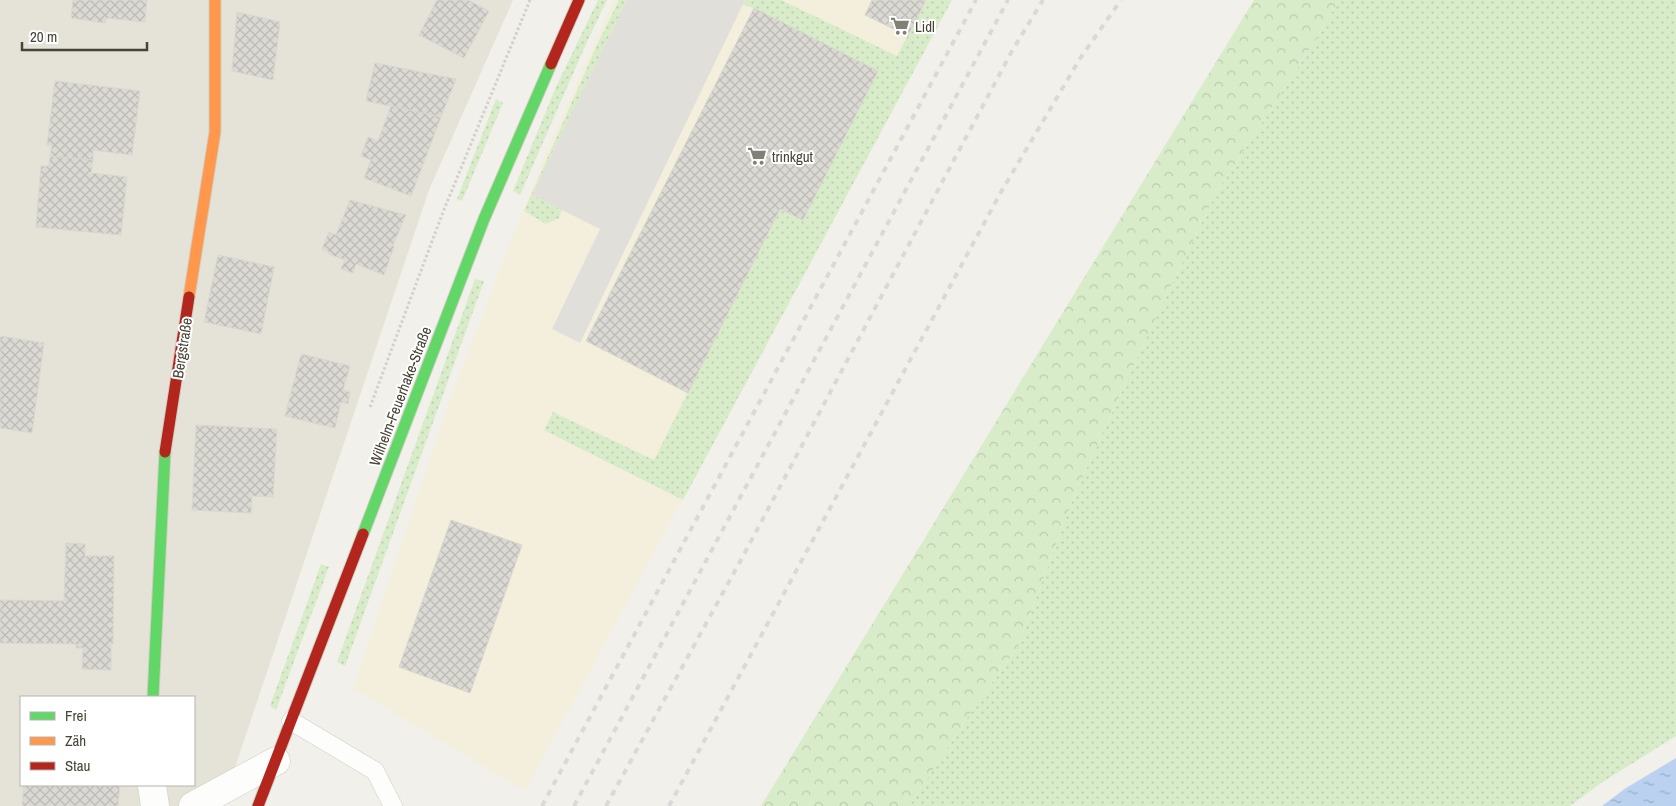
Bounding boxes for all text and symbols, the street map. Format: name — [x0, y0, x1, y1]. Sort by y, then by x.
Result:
supermarket icon: Lidl — [889, 15, 911, 37]
place label: Lidl — [915, 16, 935, 37]
scale bar — [22, 20, 148, 52]
text: 20 m — [30, 26, 57, 47]
supermarket icon: trinkgut — [746, 145, 768, 167]
place label: trinkgut — [772, 146, 814, 167]
street label: Bergstraße — [167, 316, 197, 380]
street label: Wilhelm-Feuerhake-Straße — [364, 323, 436, 469]
legend — [20, 696, 195, 786]
text: Frei — [65, 705, 87, 726]
text: Zäh — [65, 730, 86, 751]
text: Stau — [65, 755, 90, 776]

